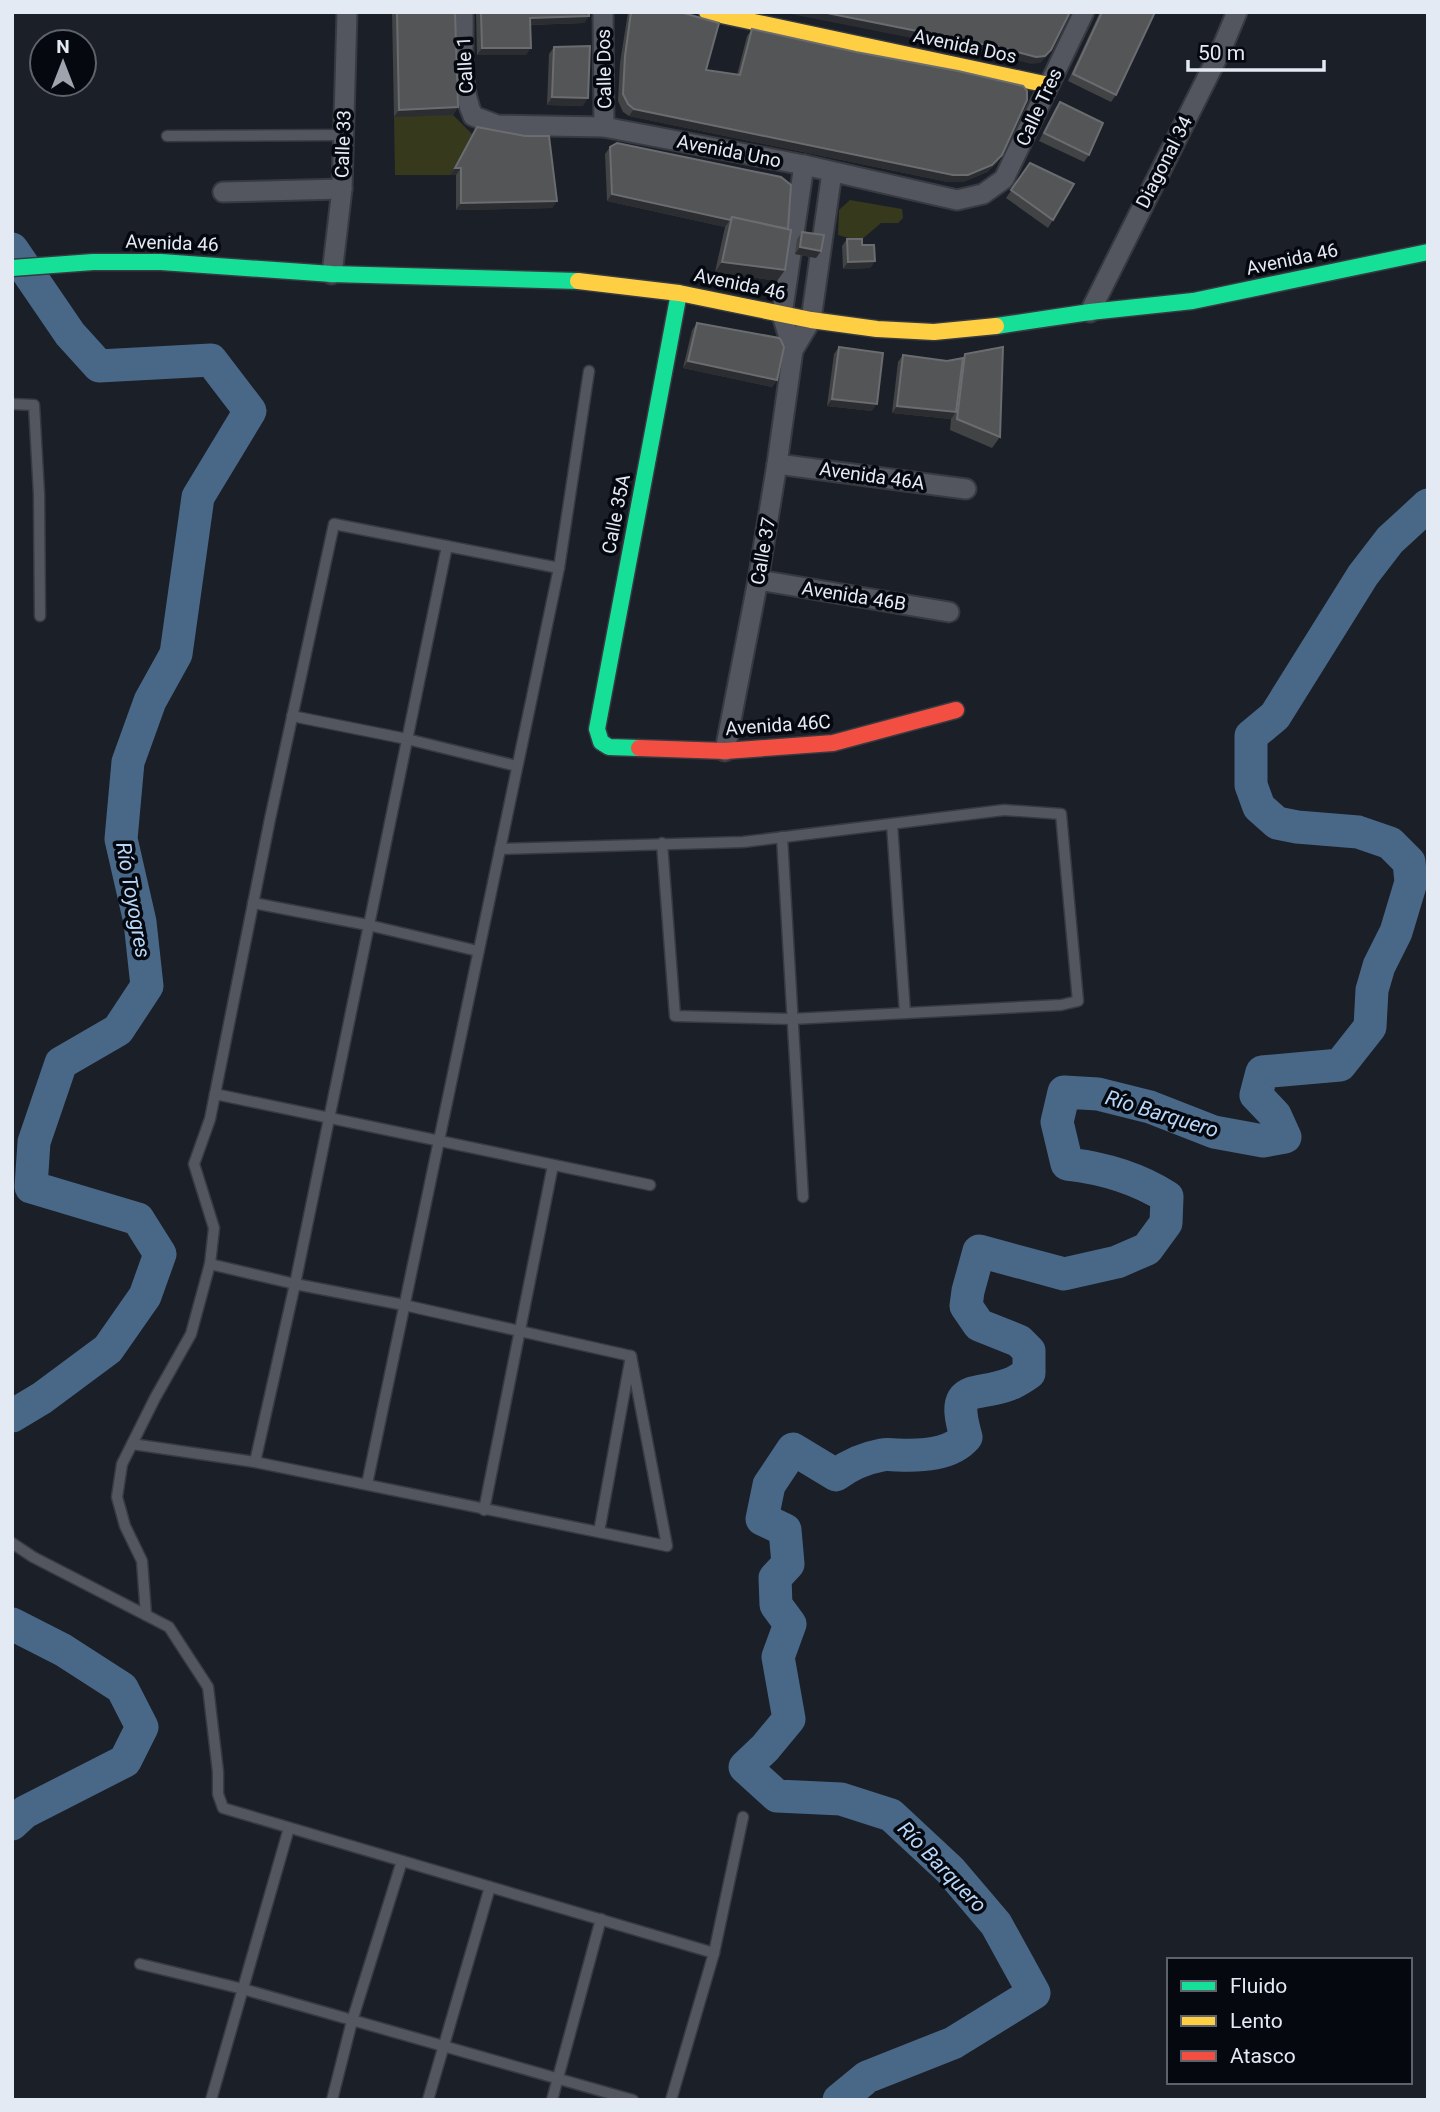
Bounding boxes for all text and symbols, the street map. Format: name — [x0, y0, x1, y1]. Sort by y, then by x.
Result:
street label: Avenida Dos — [911, 24, 1019, 68]
north arrow — [28, 28, 98, 98]
scale bar — [1188, 28, 1324, 72]
street label: Calle Dos — [592, 29, 616, 109]
text: N — [56, 35, 70, 58]
street label: Calle 1 — [452, 36, 478, 94]
text: 50 m — [1198, 41, 1245, 65]
street label: Calle Tres — [1011, 64, 1067, 150]
street label: Calle 33 — [330, 110, 356, 178]
street label: Diagonal 34 — [1131, 112, 1197, 212]
street label: Avenida Uno — [675, 130, 783, 172]
street label: Avenida 46 — [125, 230, 219, 256]
street label: Avenida 46 — [1244, 238, 1340, 280]
street label: Avenida 46 — [692, 263, 788, 305]
street label: Avenida 46A — [818, 457, 927, 495]
street label: Calle 35A — [597, 472, 635, 556]
street label: Calle 37 — [746, 515, 780, 587]
street label: Avenida 46B — [800, 576, 908, 616]
street label: Avenida 46C — [724, 710, 832, 740]
water label: Río Toyogres — [111, 840, 155, 960]
water label: Río Barquero — [1103, 1085, 1221, 1143]
water label: Río Barquero — [893, 1817, 991, 1917]
legend — [1167, 1958, 1412, 2084]
text: Fluido — [1230, 1974, 1287, 1998]
text: Lento — [1230, 2009, 1283, 2033]
text: Atasco — [1230, 2044, 1296, 2068]

